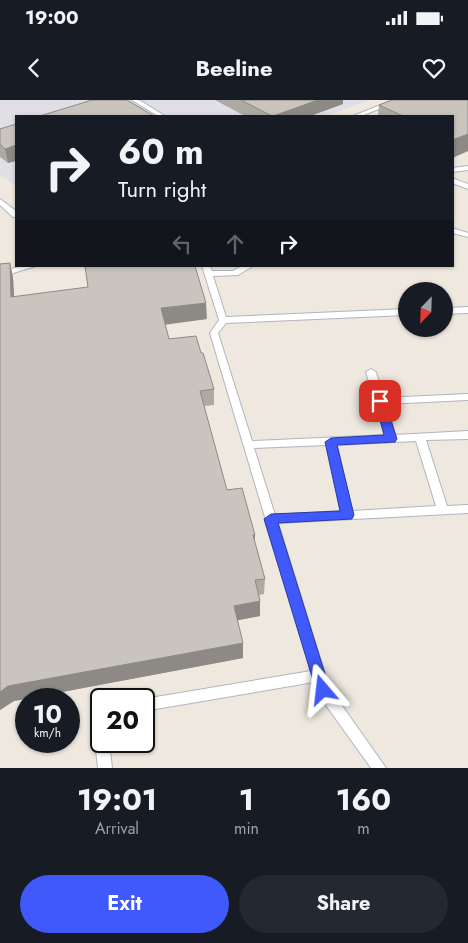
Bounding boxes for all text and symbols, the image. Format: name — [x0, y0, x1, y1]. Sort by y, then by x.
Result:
text: 19:00 — [25, 4, 79, 31]
text: Beeline — [195, 52, 273, 84]
icon: back — [20, 54, 48, 82]
icon: heart — [420, 54, 448, 82]
text: 60 m — [118, 127, 204, 177]
icon: right — [35, 135, 100, 200]
text: Turn right — [118, 173, 206, 205]
icon: left — [168, 230, 196, 258]
icon: ahead — [221, 230, 249, 258]
icon: right — [274, 230, 302, 258]
north arrow — [398, 282, 452, 338]
map controls — [398, 282, 453, 337]
pin — [359, 380, 401, 422]
icon: arrive — [366, 387, 394, 415]
position arrow — [296, 663, 348, 715]
speed limit sign: 20 — [90, 688, 155, 753]
text: 10 — [33, 696, 62, 732]
text: km/h — [34, 724, 61, 742]
text: 19:01 — [77, 778, 157, 821]
text: 1 — [239, 778, 254, 821]
text: 160 — [336, 778, 391, 821]
text: Arrival — [95, 817, 139, 840]
text: min — [234, 817, 259, 840]
text: m — [357, 817, 370, 840]
button: Exit — [20, 875, 229, 933]
button: Share — [239, 875, 448, 933]

